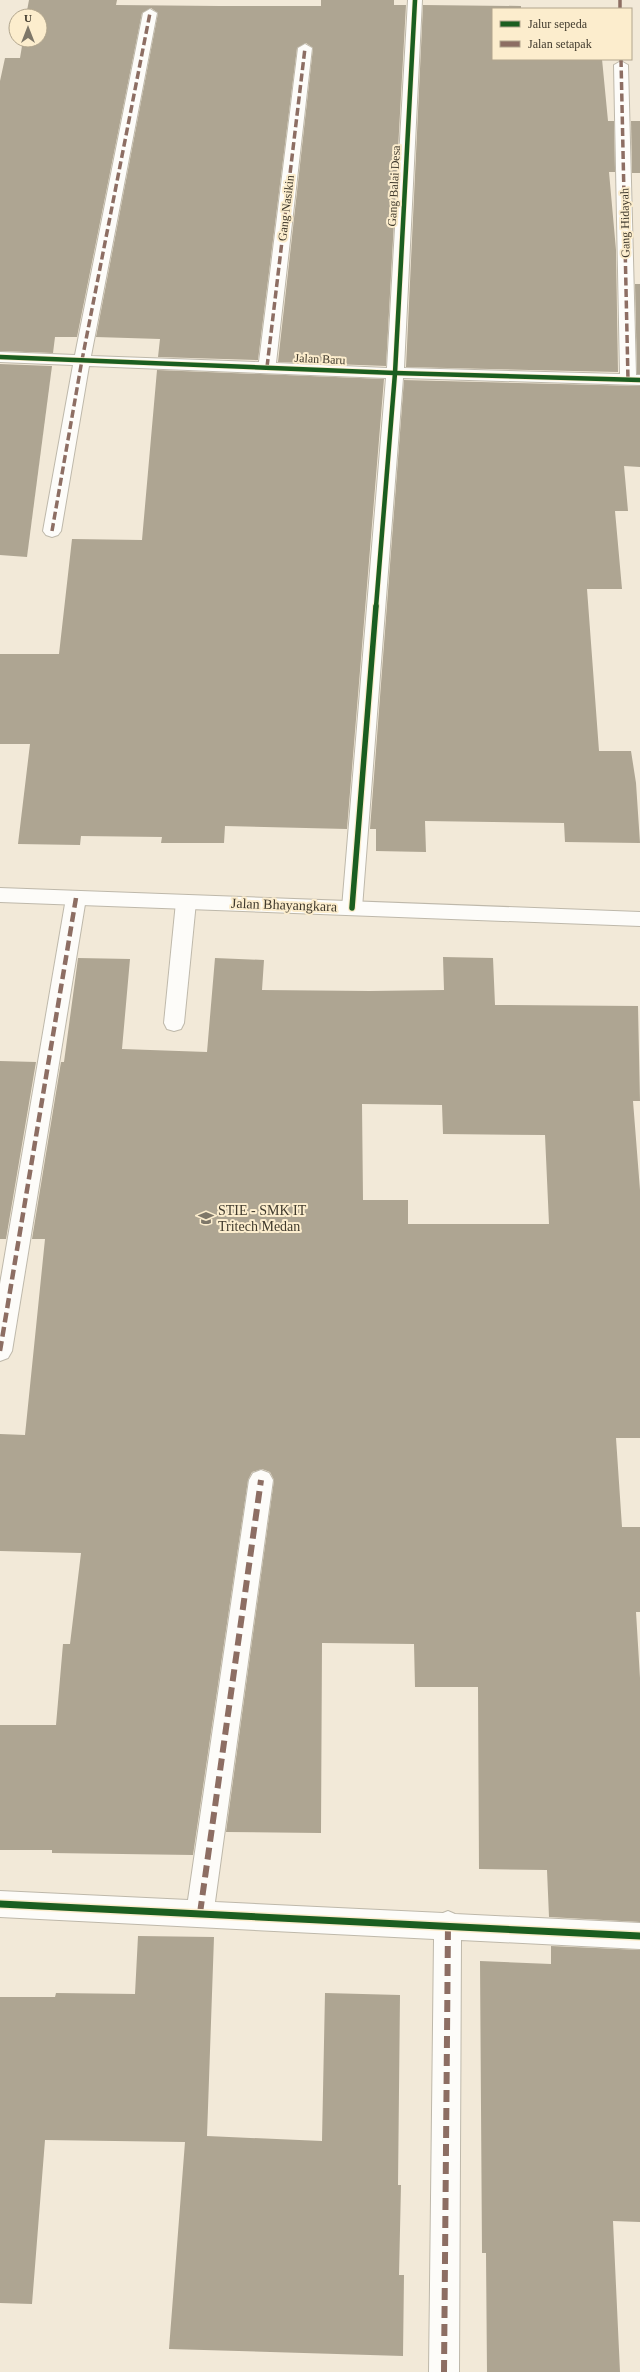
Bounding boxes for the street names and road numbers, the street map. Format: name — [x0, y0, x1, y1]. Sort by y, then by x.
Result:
street label: Gang Balai Desa — [385, 144, 403, 227]
street label: Gang Nasikin — [275, 174, 297, 242]
street label: Gang Hidayah — [617, 188, 633, 258]
street label: Jalan Baru — [294, 351, 346, 367]
street label: Jalan Bhayangkara — [231, 896, 338, 914]

